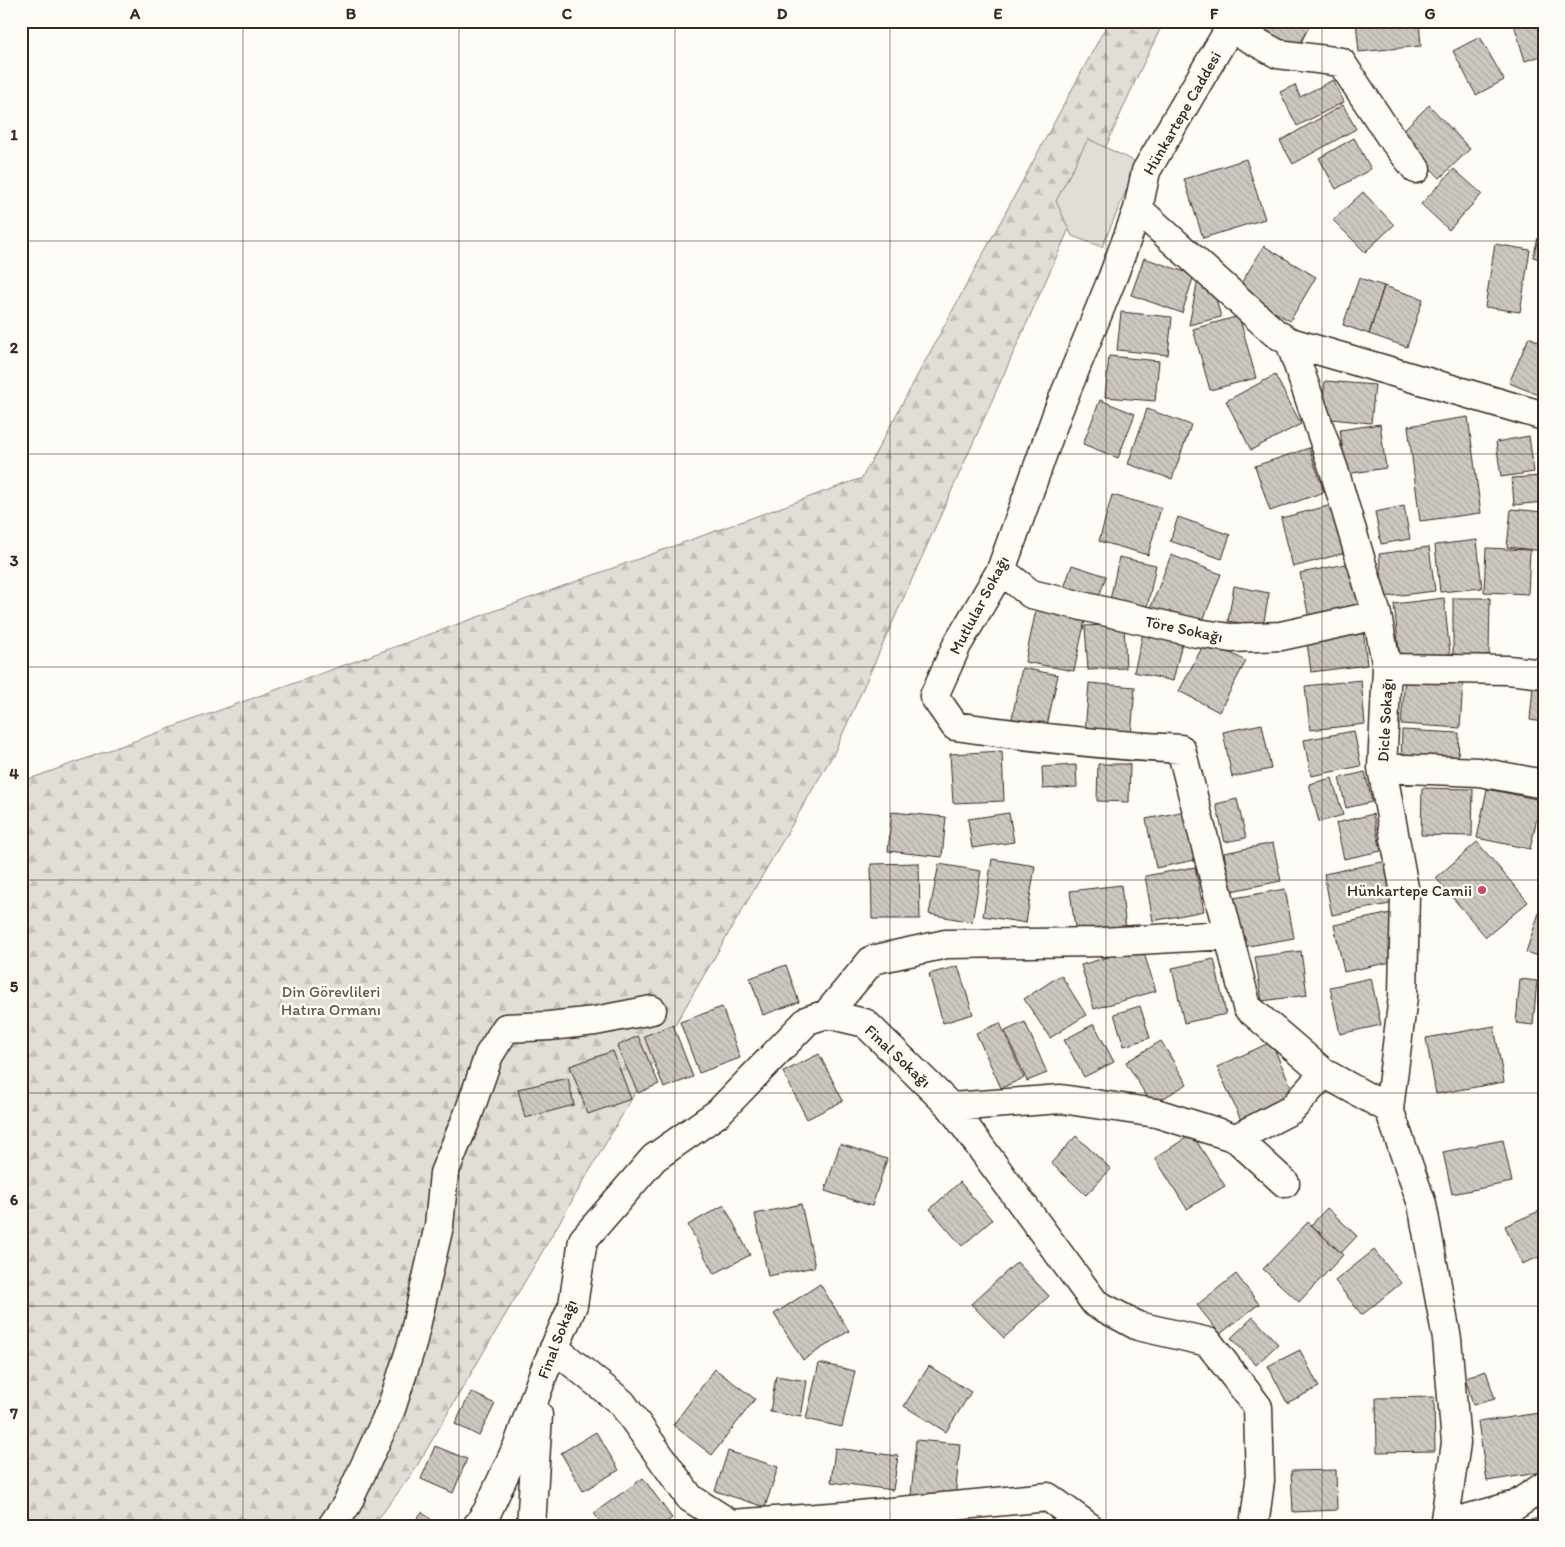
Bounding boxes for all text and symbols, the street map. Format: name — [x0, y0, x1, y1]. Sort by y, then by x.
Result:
text: A — [129, 4, 141, 23]
text: B — [346, 4, 357, 23]
text: C — [562, 4, 573, 23]
text: D — [777, 4, 788, 23]
text: E — [994, 4, 1003, 23]
text: F — [1210, 4, 1219, 23]
text: G — [1424, 4, 1436, 23]
street label: Hünkartepe Caddesi — [1139, 48, 1225, 178]
text: 1 — [10, 125, 18, 144]
text: 2 — [10, 338, 19, 357]
text: 3 — [10, 551, 19, 570]
street label: Mutlular Sokağı — [945, 552, 1013, 658]
street label: Töre Sokağı — [1143, 611, 1225, 647]
street label: Dicle Sokağı — [1373, 678, 1397, 762]
text: 4 — [9, 764, 19, 783]
place label: Hünkartepe Camii — [1347, 881, 1472, 900]
marker: Hünkartepe Camii — [1476, 884, 1488, 896]
text: 5 — [10, 977, 19, 996]
park label: Din Görevlileri Hatıra Ormanı — [281, 982, 381, 1019]
street label: Final Sokağı — [861, 1021, 935, 1091]
text: 6 — [10, 1190, 19, 1209]
street label: Final Sokağı — [533, 1297, 581, 1381]
text: 7 — [9, 1404, 18, 1423]

